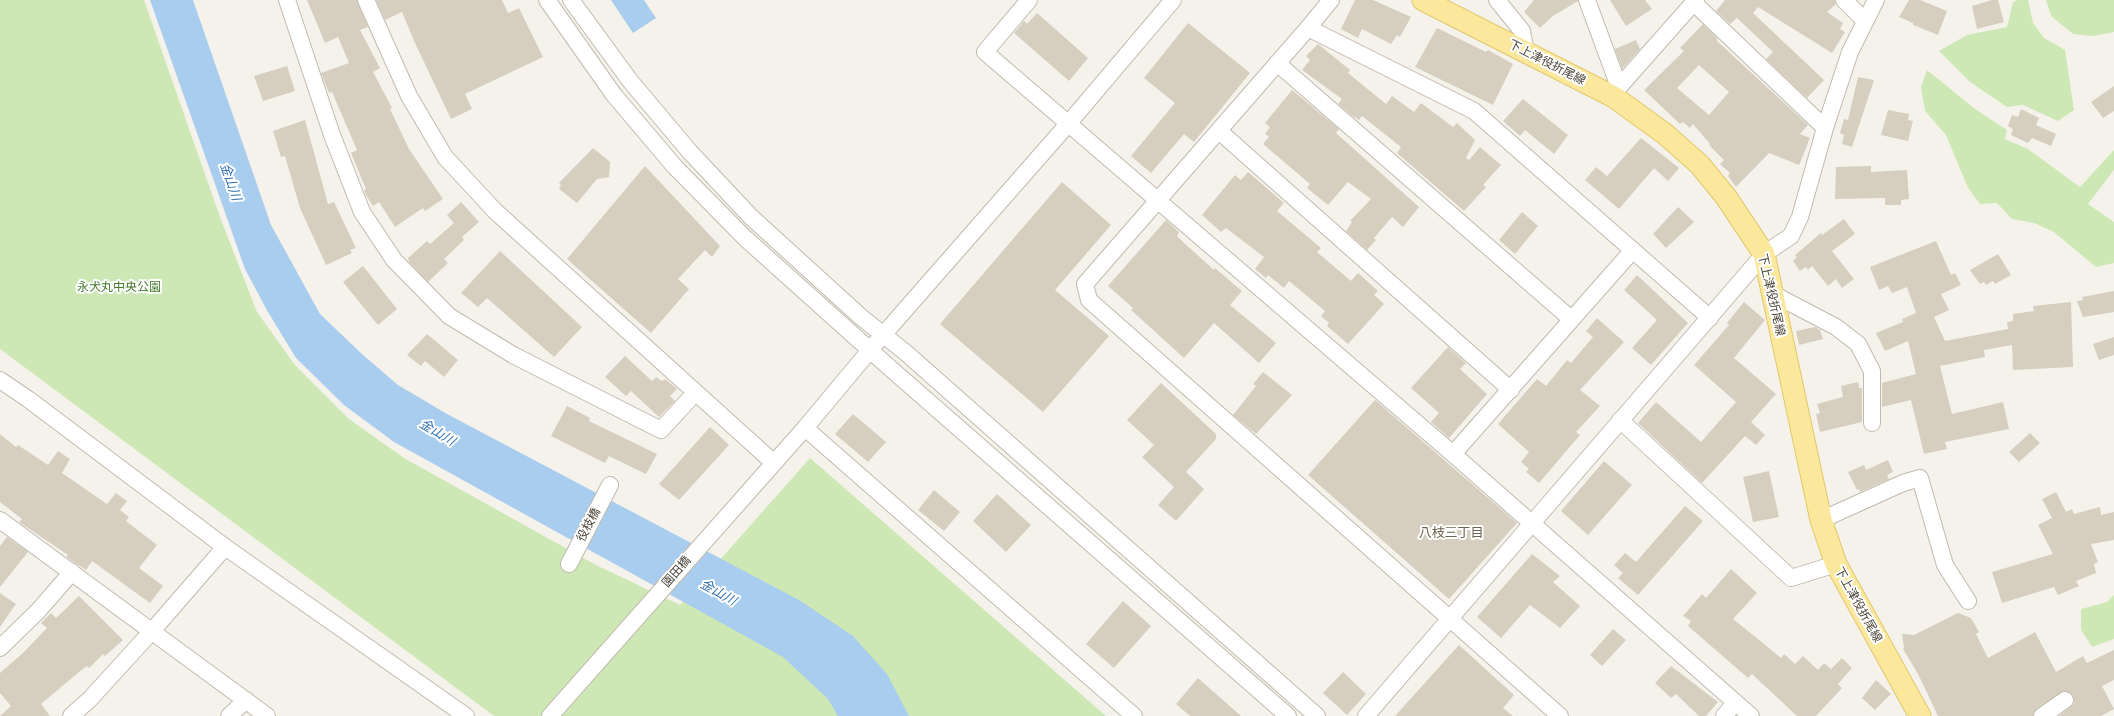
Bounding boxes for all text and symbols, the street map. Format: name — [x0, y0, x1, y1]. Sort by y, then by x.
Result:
street label: 下上津役折尾線 — [1506, 38, 1588, 88]
water label: 金山川 — [216, 161, 244, 203]
street label: 下上津役折尾線 — [1755, 252, 1787, 338]
park label: 永犬丸中央公園 — [77, 281, 161, 295]
water label: 金山川 — [416, 416, 458, 450]
street label: 役枝橋 — [574, 506, 604, 544]
district label: 八枝三丁目 — [1419, 526, 1483, 542]
street label: 園田橋 — [660, 554, 694, 590]
street label: 下上津役折尾線 — [1831, 565, 1885, 645]
water label: 金山川 — [697, 577, 739, 609]

